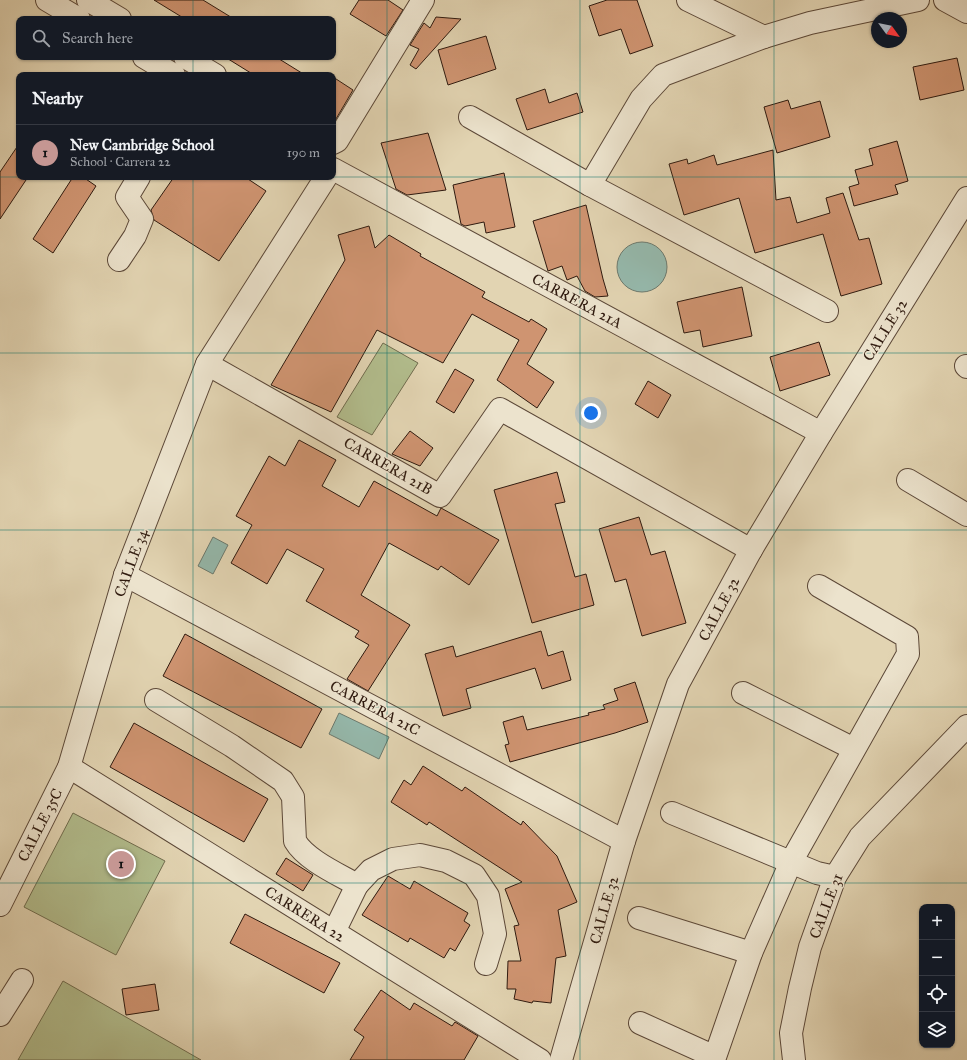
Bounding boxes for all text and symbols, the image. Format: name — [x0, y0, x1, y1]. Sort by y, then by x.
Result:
north arrow — [871, 12, 907, 48]
search box — [16, 16, 336, 60]
icon: search — [30, 27, 52, 49]
text: Search here — [62, 29, 133, 47]
text: Nearby — [32, 88, 83, 109]
text: New Cambridge School — [70, 136, 214, 154]
text: 1 — [42, 145, 48, 161]
text: 190 m — [287, 145, 320, 161]
text: School · Carrera 22 — [70, 154, 171, 170]
street label: CARRERA 21A — [529, 270, 625, 332]
street label: CALLE 32 — [859, 295, 911, 364]
your location — [581, 403, 601, 423]
street label: CARRERA 21B — [340, 433, 436, 499]
street label: CALLE 34 — [110, 526, 152, 599]
street label: CALLE 32 — [695, 573, 744, 644]
street label: CARRERA 21C — [327, 677, 423, 739]
street label: CALLE 35C — [14, 785, 66, 865]
pin: 1 — [108, 849, 134, 879]
street label: CALLE 31 — [805, 871, 847, 941]
street label: CALLE 32 — [586, 873, 622, 946]
street label: CARRERA 22 — [262, 882, 349, 946]
map controls — [919, 904, 955, 1048]
button: + — [919, 904, 955, 940]
button: − — [919, 940, 955, 976]
button: locate — [919, 976, 955, 1012]
button: layers — [919, 1012, 955, 1048]

